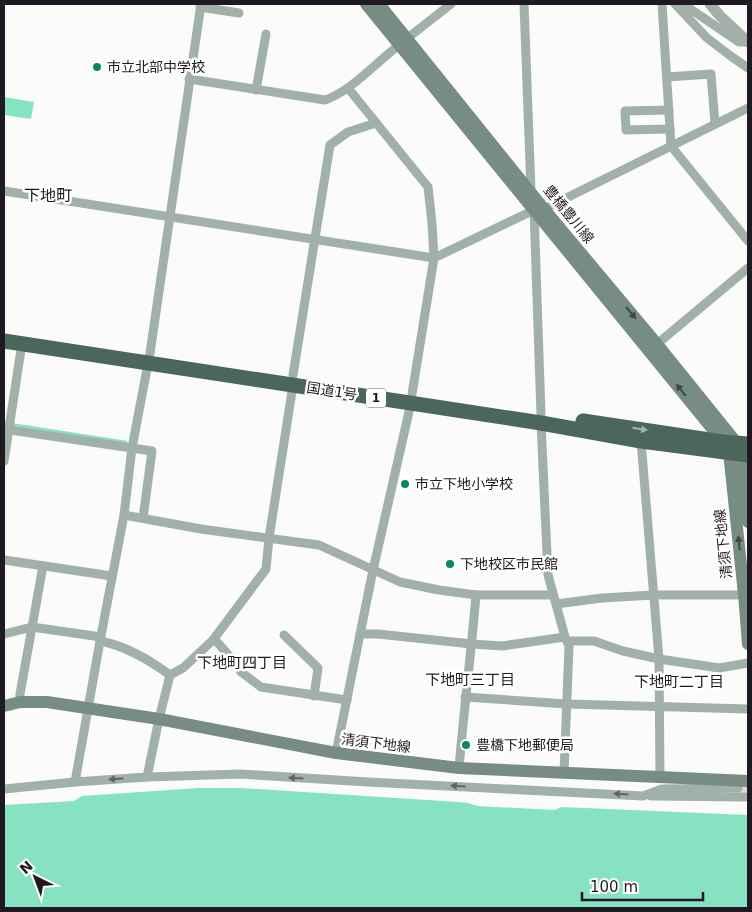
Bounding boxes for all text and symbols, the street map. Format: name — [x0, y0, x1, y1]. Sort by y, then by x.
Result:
place label: 市立北部中学校 — [107, 59, 205, 75]
marker: 市立北部中学校 — [91, 61, 103, 73]
street label: 豊橋豊川線 — [541, 182, 597, 246]
district label: 下地町 — [24, 186, 72, 205]
one-way arrow — [625, 306, 636, 319]
street label: 国道1号 — [306, 379, 358, 403]
one-way arrow — [675, 384, 686, 397]
road number: 1 — [366, 388, 386, 408]
one-way arrow — [632, 425, 648, 433]
place label: 市立下地小学校 — [415, 476, 513, 492]
marker: 市立下地小学校 — [399, 478, 411, 490]
street label: 清須下地線 — [711, 508, 735, 580]
one-way arrow — [734, 535, 742, 551]
place label: 下地校区市民館 — [460, 556, 558, 572]
marker: 下地校区市民館 — [444, 558, 456, 570]
district label: 下地町四丁目 — [197, 654, 287, 672]
district label: 下地町三丁目 — [425, 671, 515, 689]
district label: 下地町二丁目 — [634, 673, 724, 691]
street label: 清須下地線 — [340, 731, 412, 755]
place label: 豊橋下地郵便局 — [476, 737, 574, 753]
marker: 豊橋下地郵便局 — [460, 739, 472, 751]
one-way arrow — [288, 773, 304, 781]
one-way arrow — [108, 776, 124, 784]
one-way arrow — [450, 782, 466, 790]
one-way arrow — [612, 790, 628, 798]
north arrow — [10, 852, 60, 902]
text: N — [17, 857, 36, 877]
scale bar — [582, 870, 703, 902]
text: 100 m — [590, 878, 638, 896]

